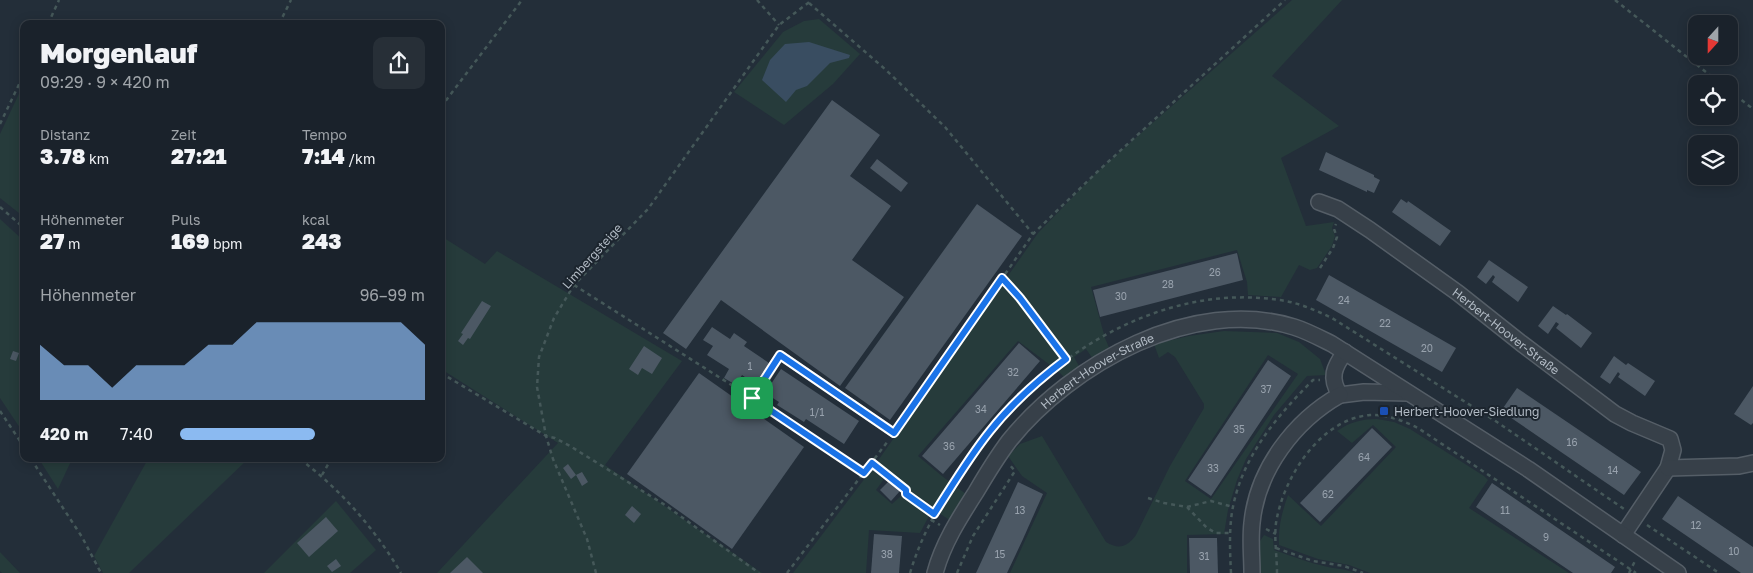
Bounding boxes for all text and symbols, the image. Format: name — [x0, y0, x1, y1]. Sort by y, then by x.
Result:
north arrow — [1688, 15, 1738, 65]
map controls — [1688, 15, 1738, 185]
text: Morgenlauf — [40, 36, 197, 69]
button: share — [373, 37, 425, 89]
text: 09:29 · 9 × 420 m — [40, 72, 170, 92]
button: locate — [1688, 75, 1738, 125]
text: Distanz — [40, 126, 90, 143]
text: Zeit — [171, 126, 197, 143]
text: Tempo — [302, 126, 347, 143]
button: layers — [1688, 135, 1738, 185]
text: 3.78 — [40, 143, 85, 169]
text: 27:21 — [171, 143, 227, 169]
text: 7:14 — [302, 143, 345, 169]
text: km — [85, 150, 109, 167]
text: /km — [345, 150, 375, 167]
text: Höhenmeter — [40, 211, 124, 228]
text: Puls — [171, 211, 201, 228]
text: kcal — [302, 211, 330, 228]
street label: Limbergsteige — [559, 220, 625, 292]
text: 27 — [40, 228, 65, 254]
text: 169 — [171, 228, 209, 254]
text: 243 — [302, 228, 342, 254]
text: m — [65, 235, 80, 252]
text: bpm — [209, 235, 243, 252]
house number: 26 — [1209, 266, 1221, 278]
house number: 28 — [1162, 278, 1174, 290]
street label: Herbert-Hoover-Straße — [1450, 284, 1563, 377]
text: Höhenmeter — [40, 285, 136, 305]
text: 96–99 m — [360, 285, 425, 305]
house number: 30 — [1115, 290, 1127, 302]
house number: 24 — [1338, 294, 1350, 306]
house number: 22 — [1379, 317, 1391, 329]
street label: Herbert-Hoover-Straße — [1037, 329, 1156, 412]
house number: 20 — [1421, 342, 1433, 354]
house number: 1 — [748, 360, 753, 372]
house number: 32 — [1007, 366, 1019, 378]
pin — [731, 377, 773, 419]
house number: 37 — [1260, 383, 1272, 395]
icon: arrive — [738, 384, 766, 412]
house number: 34 — [975, 403, 987, 415]
place label: Herbert-Hoover-Siedlung — [1394, 404, 1539, 419]
marker: Herbert-Hoover-Siedlung — [1378, 405, 1390, 417]
house number: 1/1 — [810, 406, 824, 418]
house number: 35 — [1233, 423, 1245, 435]
text: 420 m — [40, 424, 88, 444]
text: 7:40 — [120, 424, 153, 444]
house number: 16 — [1567, 436, 1577, 448]
house number: 36 — [943, 440, 955, 452]
house number: 64 — [1358, 451, 1370, 463]
house number: 33 — [1207, 462, 1219, 474]
house number: 14 — [1608, 464, 1618, 476]
house number: 62 — [1322, 488, 1334, 500]
house number: 13 — [1015, 504, 1025, 516]
house number: 11 — [1500, 504, 1510, 516]
house number: 12 — [1691, 519, 1702, 531]
house number: 9 — [1543, 531, 1549, 543]
house number: 10 — [1728, 545, 1740, 557]
house number: 38 — [881, 548, 893, 560]
house number: 15 — [995, 548, 1006, 560]
house number: 31 — [1199, 550, 1209, 562]

